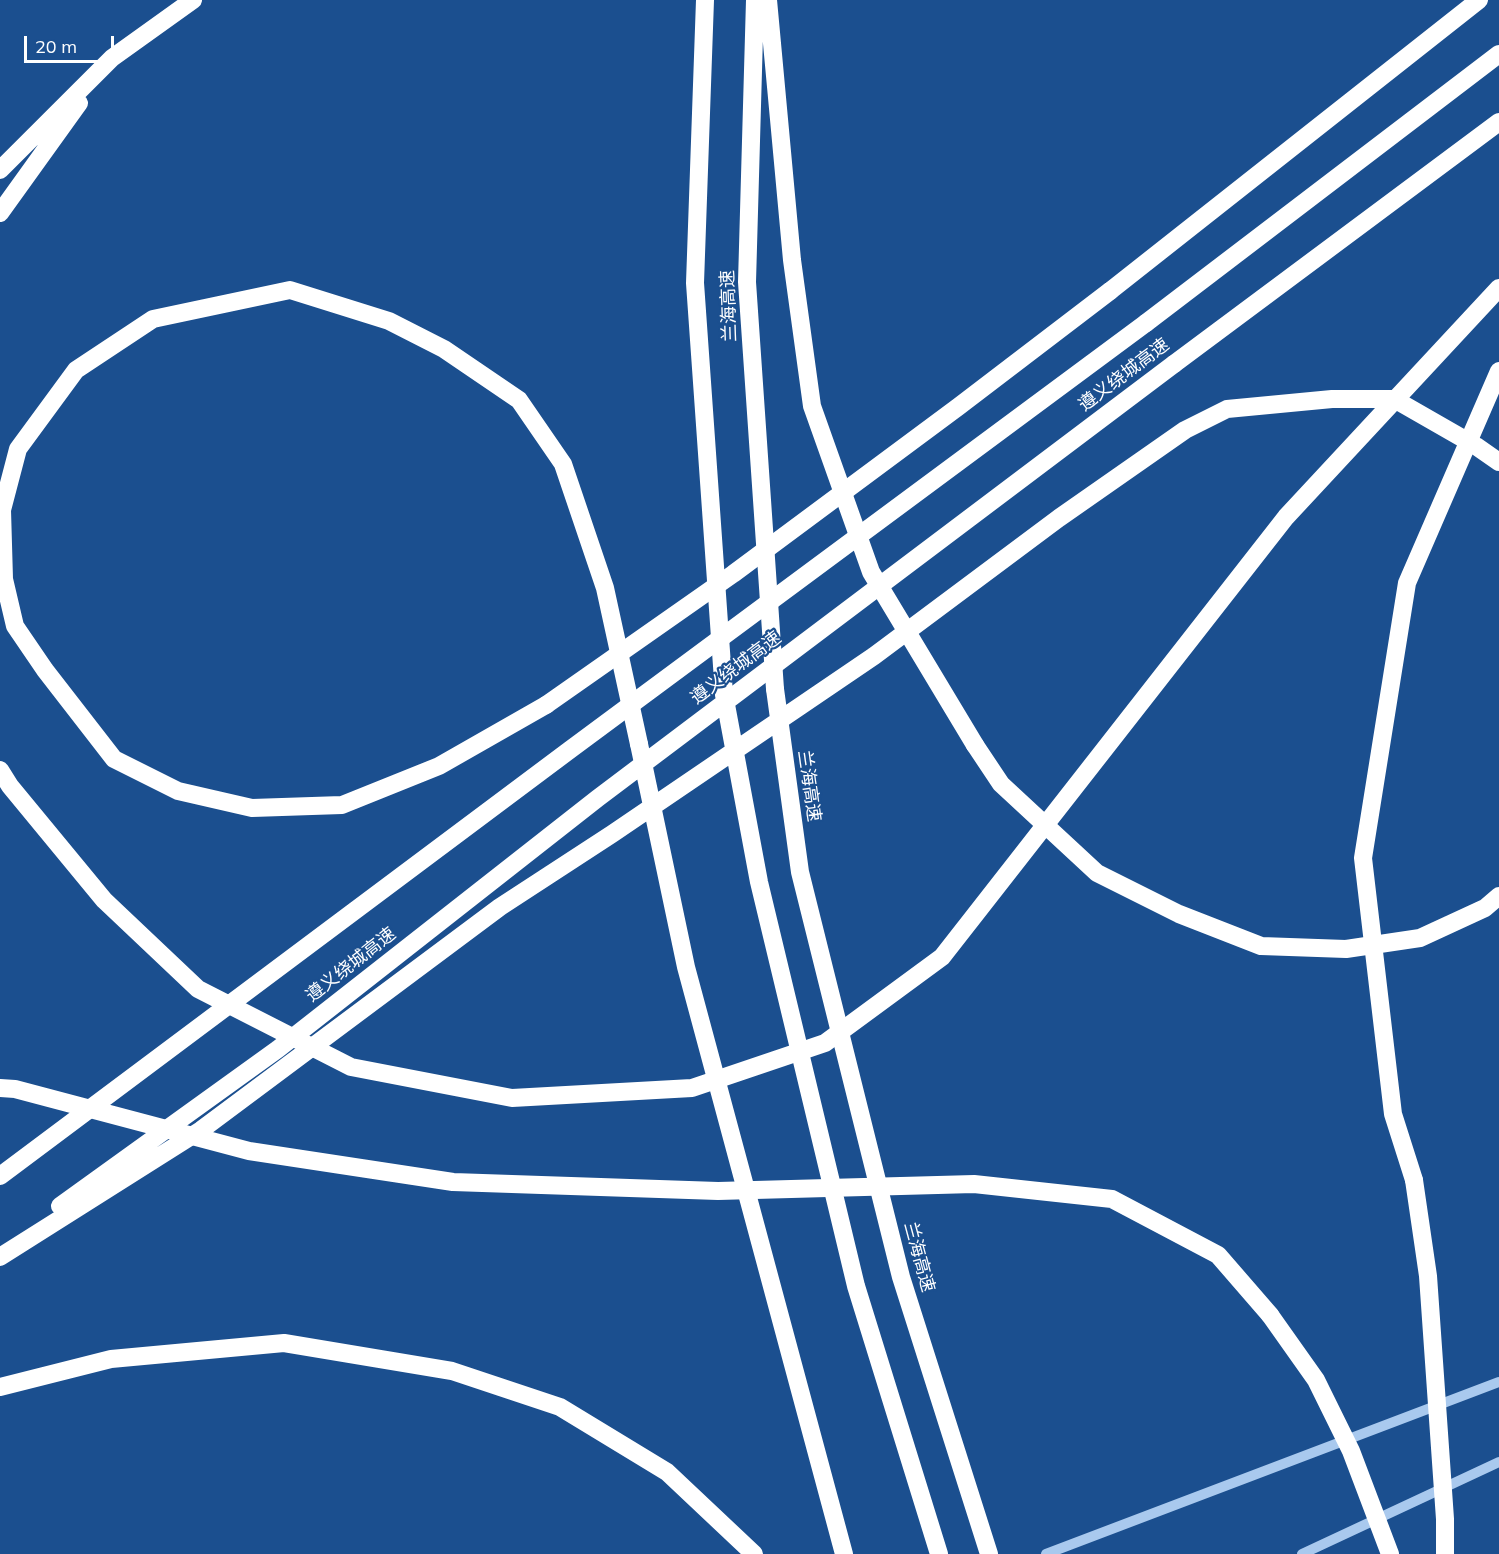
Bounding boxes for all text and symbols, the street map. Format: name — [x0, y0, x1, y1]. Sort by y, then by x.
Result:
scale bar — [27, 24, 117, 62]
text: 20 m — [35, 35, 77, 58]
street label: 兰海高速 — [717, 270, 741, 342]
street label: 遵义绕城高速 — [1074, 334, 1174, 416]
street label: 遵义绕城高速 — [686, 627, 786, 709]
street label: 兰海高速 — [793, 749, 825, 823]
street label: 遵义绕城高速 — [302, 923, 400, 1007]
street label: 兰海高速 — [899, 1219, 939, 1295]

